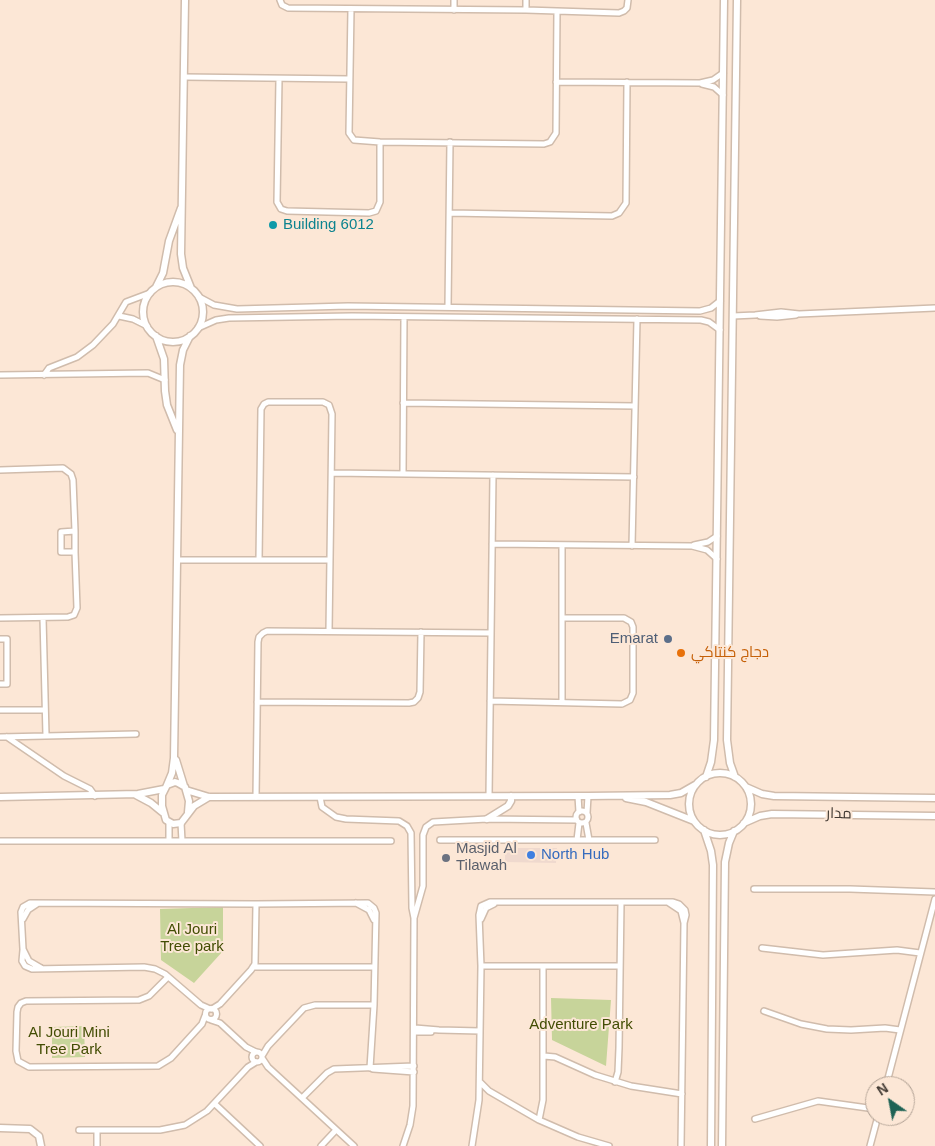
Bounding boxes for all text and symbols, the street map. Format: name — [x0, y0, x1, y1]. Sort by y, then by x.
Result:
place label: Building 6012 — [283, 216, 374, 234]
marker: Building 6012 — [267, 219, 279, 231]
place label: Emarat — [610, 630, 658, 648]
marker: Emarat — [662, 633, 674, 645]
place label: دجاج كنتاكي — [691, 644, 769, 662]
marker: دجاج كنتاكي — [675, 647, 687, 659]
street label: مدار — [826, 805, 852, 823]
place label: Masjid Al Tilawah — [456, 840, 517, 875]
place label: North Hub — [541, 846, 609, 864]
marker: North Hub — [525, 849, 537, 861]
marker: Masjid Al Tilawah — [440, 852, 452, 864]
park label: Al Jouri Tree park — [160, 921, 224, 956]
park label: Adventure Park — [529, 1016, 633, 1034]
park label: Al Jouri Mini Tree Park — [28, 1024, 110, 1059]
north arrow — [865, 1076, 915, 1126]
text: N — [874, 1080, 891, 1099]

